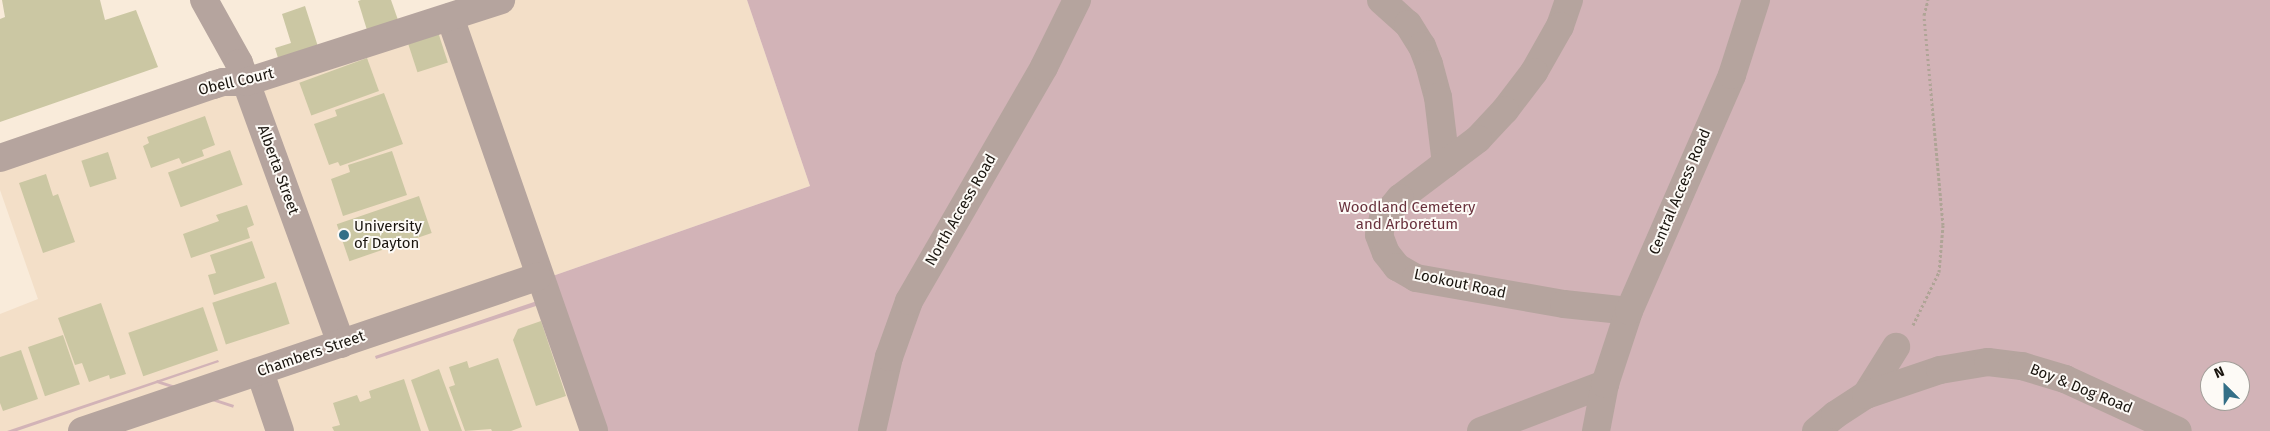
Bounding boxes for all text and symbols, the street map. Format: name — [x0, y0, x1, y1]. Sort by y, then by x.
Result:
street label: Obell Court — [196, 65, 276, 99]
street label: Alberta Street — [253, 123, 303, 217]
street label: Central Access Road — [1645, 126, 1715, 258]
street label: North Access Road — [922, 151, 1000, 269]
park label: Woodland Cemetery and Arboretum — [1339, 198, 1475, 233]
place label: University of Dayton — [354, 217, 422, 252]
marker: University of Dayton — [338, 229, 350, 241]
street label: Lookout Road — [1412, 265, 1508, 303]
street label: Chambers Street — [255, 327, 367, 381]
street label: Boy & Dog Road — [2027, 360, 2135, 418]
north arrow — [2200, 361, 2250, 411]
text: N — [2212, 363, 2227, 382]

